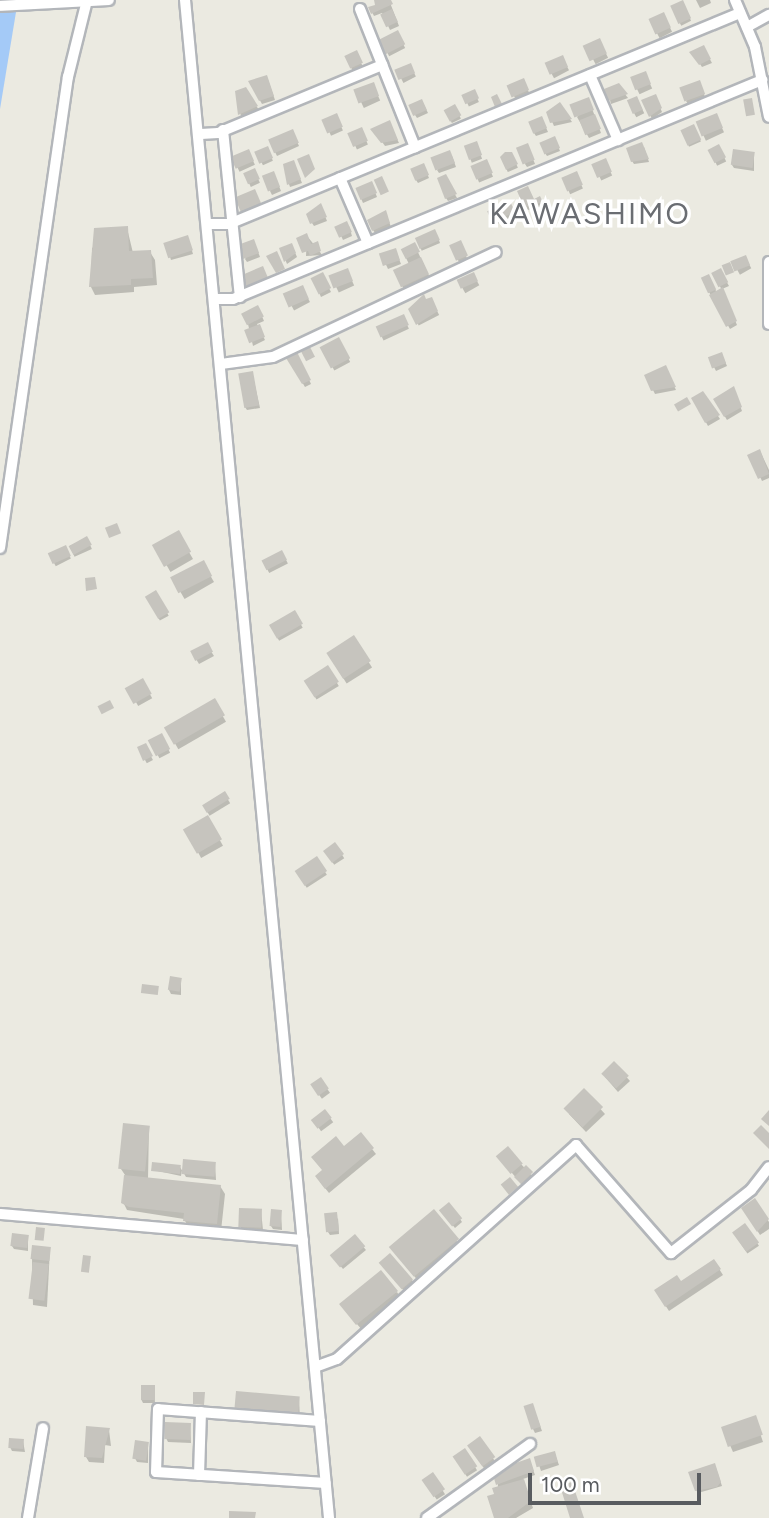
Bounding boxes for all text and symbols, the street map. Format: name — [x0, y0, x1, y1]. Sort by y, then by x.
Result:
district label: KAWASHIMO — [490, 196, 690, 232]
scale bar — [531, 1458, 704, 1502]
text: 100 m — [541, 1472, 600, 1497]

